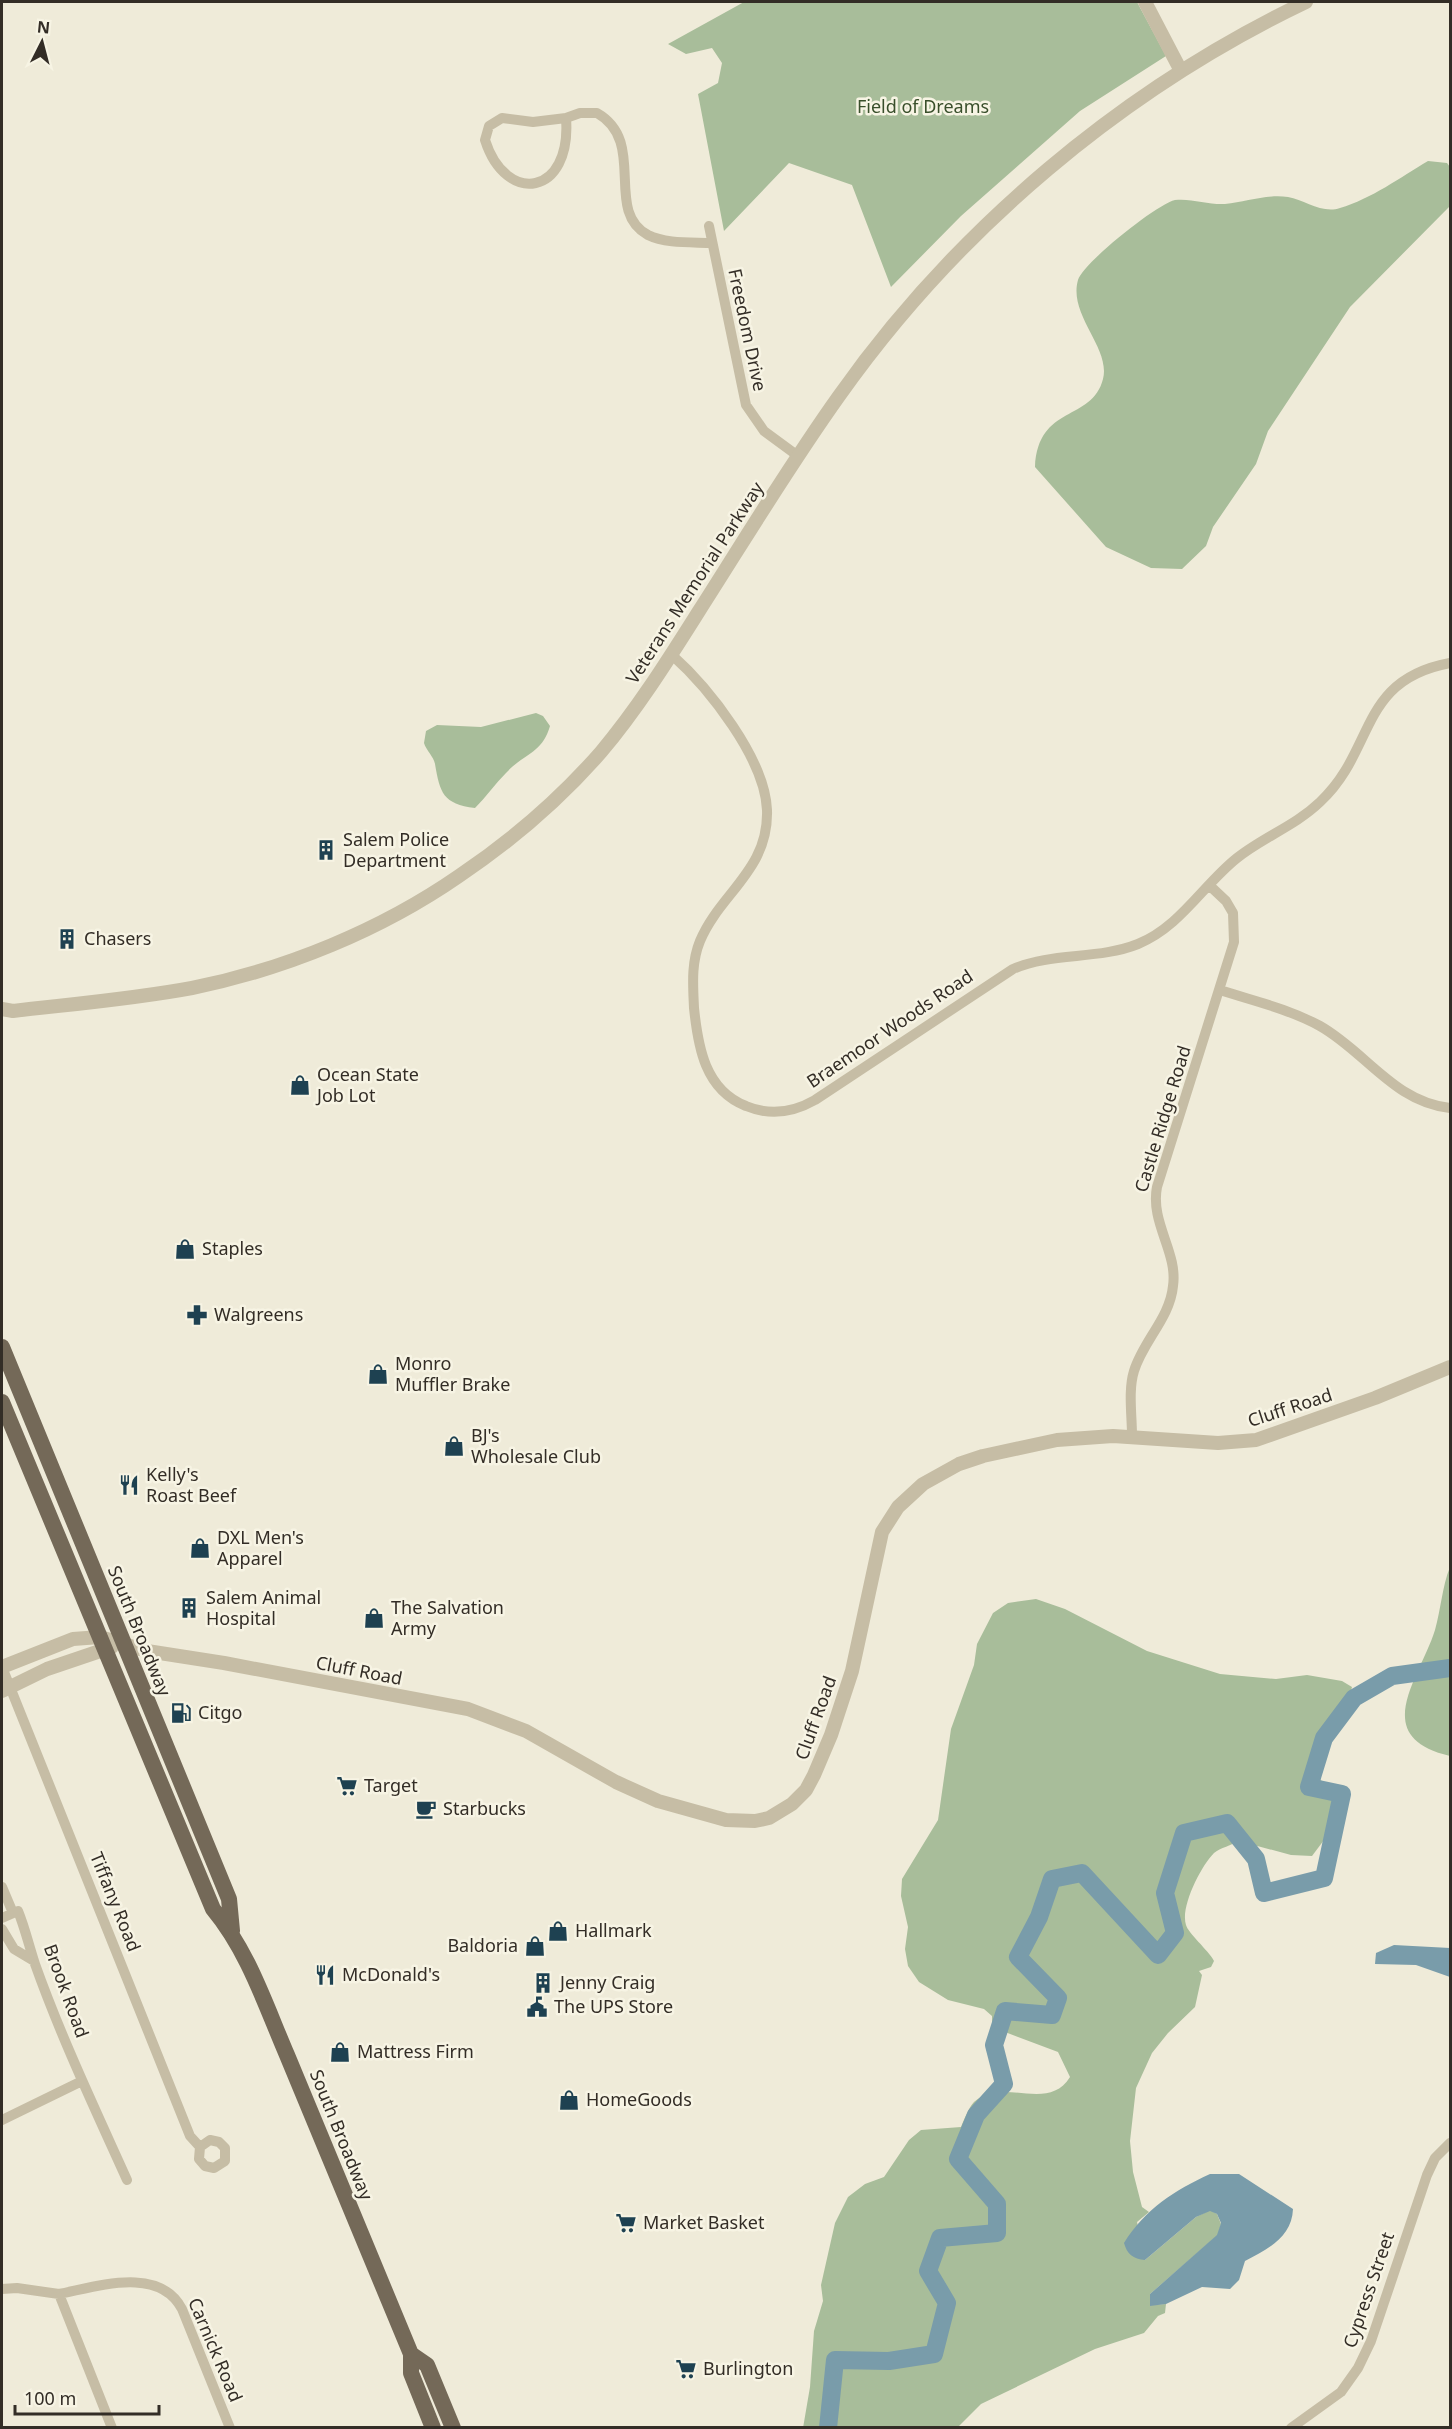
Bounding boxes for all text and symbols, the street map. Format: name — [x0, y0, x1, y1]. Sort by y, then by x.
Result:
north arrow — [12, 12, 72, 72]
text: N — [36, 15, 51, 39]
park label: Field of Dreams — [857, 94, 989, 118]
street label: Freedom Drive — [723, 266, 773, 393]
street label: Veterans Memorial Parkway — [620, 476, 769, 688]
place label: Salem Police Department — [343, 827, 449, 872]
building icon: Salem Police Department — [314, 838, 338, 862]
place label: Chasers — [84, 926, 151, 950]
building icon: Chasers — [55, 927, 79, 951]
street label: Braemoor Woods Road — [802, 964, 977, 1093]
street label: Castle Ridge Road — [1128, 1042, 1196, 1195]
place label: Ocean State Job Lot — [315, 1062, 419, 1107]
shop icon: Ocean State Job Lot — [288, 1073, 312, 1097]
place label: Staples — [202, 1236, 263, 1260]
shop icon: Staples — [173, 1237, 197, 1261]
place label: Walgreens — [214, 1302, 303, 1326]
pharmacy icon: Walgreens — [185, 1303, 209, 1327]
place label: Monro Muffler Brake — [395, 1351, 510, 1396]
shop icon: Monro Muffler Brake — [366, 1362, 390, 1386]
street label: Cluff Road — [1244, 1382, 1335, 1432]
place label: BJ's Wholesale Club — [471, 1423, 601, 1468]
shop icon: BJ's Wholesale Club — [442, 1434, 466, 1458]
place label: Kelly's Roast Beef — [146, 1462, 237, 1507]
restaurant icon: Kelly's Roast Beef — [117, 1473, 141, 1497]
place label: DXL Men's Apparel — [217, 1525, 304, 1570]
shop icon: DXL Men's Apparel — [188, 1536, 212, 1560]
street label: South Broadway — [103, 1562, 177, 1700]
place label: Salem Animal Hospital — [206, 1585, 321, 1630]
place label: The Salvation Army — [391, 1595, 504, 1640]
building icon: Salem Animal Hospital — [177, 1596, 201, 1620]
shop icon: The Salvation Army — [362, 1606, 386, 1630]
street label: Cluff Road — [314, 1650, 404, 1690]
street label: Cluff Road — [789, 1672, 841, 1763]
place label: Citgo — [198, 1700, 242, 1724]
fuel station icon: Citgo — [169, 1701, 193, 1725]
place label: Target — [364, 1773, 418, 1797]
supermarket icon: Target — [335, 1774, 359, 1798]
place label: Starbucks — [443, 1796, 526, 1820]
cafe icon: Starbucks — [414, 1797, 438, 1821]
street label: Tiffany Road — [85, 1848, 147, 1955]
place label: Hallmark — [575, 1918, 652, 1942]
shop icon: Hallmark — [546, 1919, 570, 1943]
place label: Baldoria — [447, 1933, 518, 1957]
shop icon: Baldoria — [523, 1934, 547, 1958]
street label: Brook Road — [39, 1940, 95, 2041]
place label: McDonald's — [342, 1962, 440, 1986]
restaurant icon: McDonald's — [313, 1963, 337, 1987]
place label: Jenny Craig — [558, 1970, 655, 1994]
building icon: Jenny Craig — [531, 1971, 555, 1995]
place label: The UPS Store — [554, 1994, 673, 2018]
public building icon: The UPS Store — [525, 1995, 549, 2019]
place label: Mattress Firm — [357, 2039, 474, 2063]
shop icon: Mattress Firm — [328, 2040, 352, 2064]
street label: South Broadway — [305, 2066, 379, 2204]
place label: HomeGoods — [586, 2087, 692, 2111]
shop icon: HomeGoods — [557, 2088, 581, 2112]
place label: Market Basket — [643, 2210, 765, 2234]
supermarket icon: Market Basket — [614, 2211, 638, 2235]
street label: Cypress Street — [1337, 2228, 1399, 2351]
street label: Carnick Road — [183, 2294, 249, 2405]
place label: Burlington — [703, 2356, 793, 2380]
supermarket icon: Burlington — [674, 2357, 698, 2381]
scale bar — [15, 2378, 159, 2416]
text: 100 m — [24, 2386, 76, 2410]

